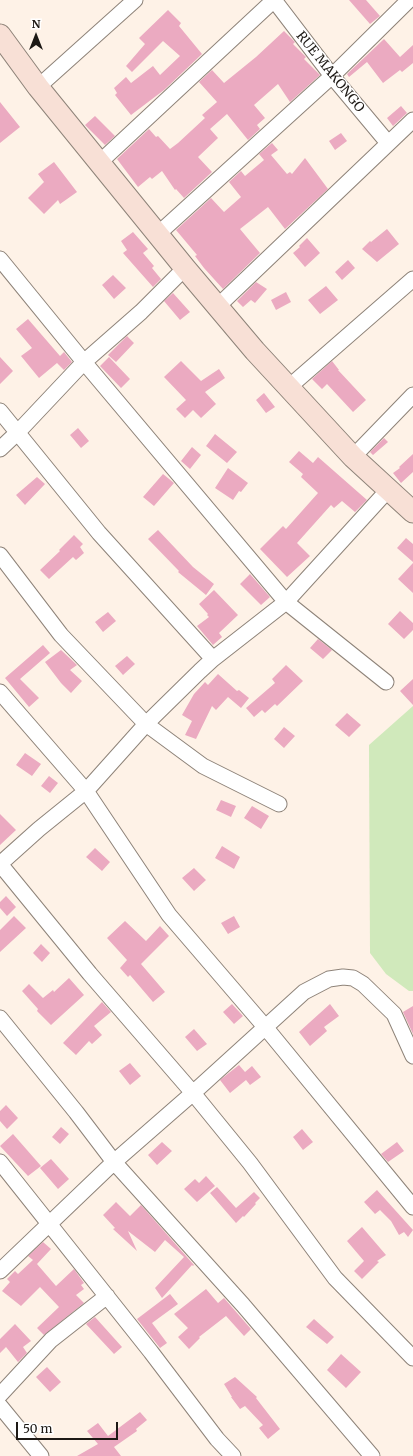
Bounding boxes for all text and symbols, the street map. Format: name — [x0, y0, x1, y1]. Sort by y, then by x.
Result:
north arrow — [16, 16, 56, 56]
text: N — [32, 17, 40, 31]
street label: RUE MAKONGO — [293, 28, 367, 116]
scale bar — [18, 1414, 120, 1440]
text: 50 m — [23, 1421, 52, 1436]

